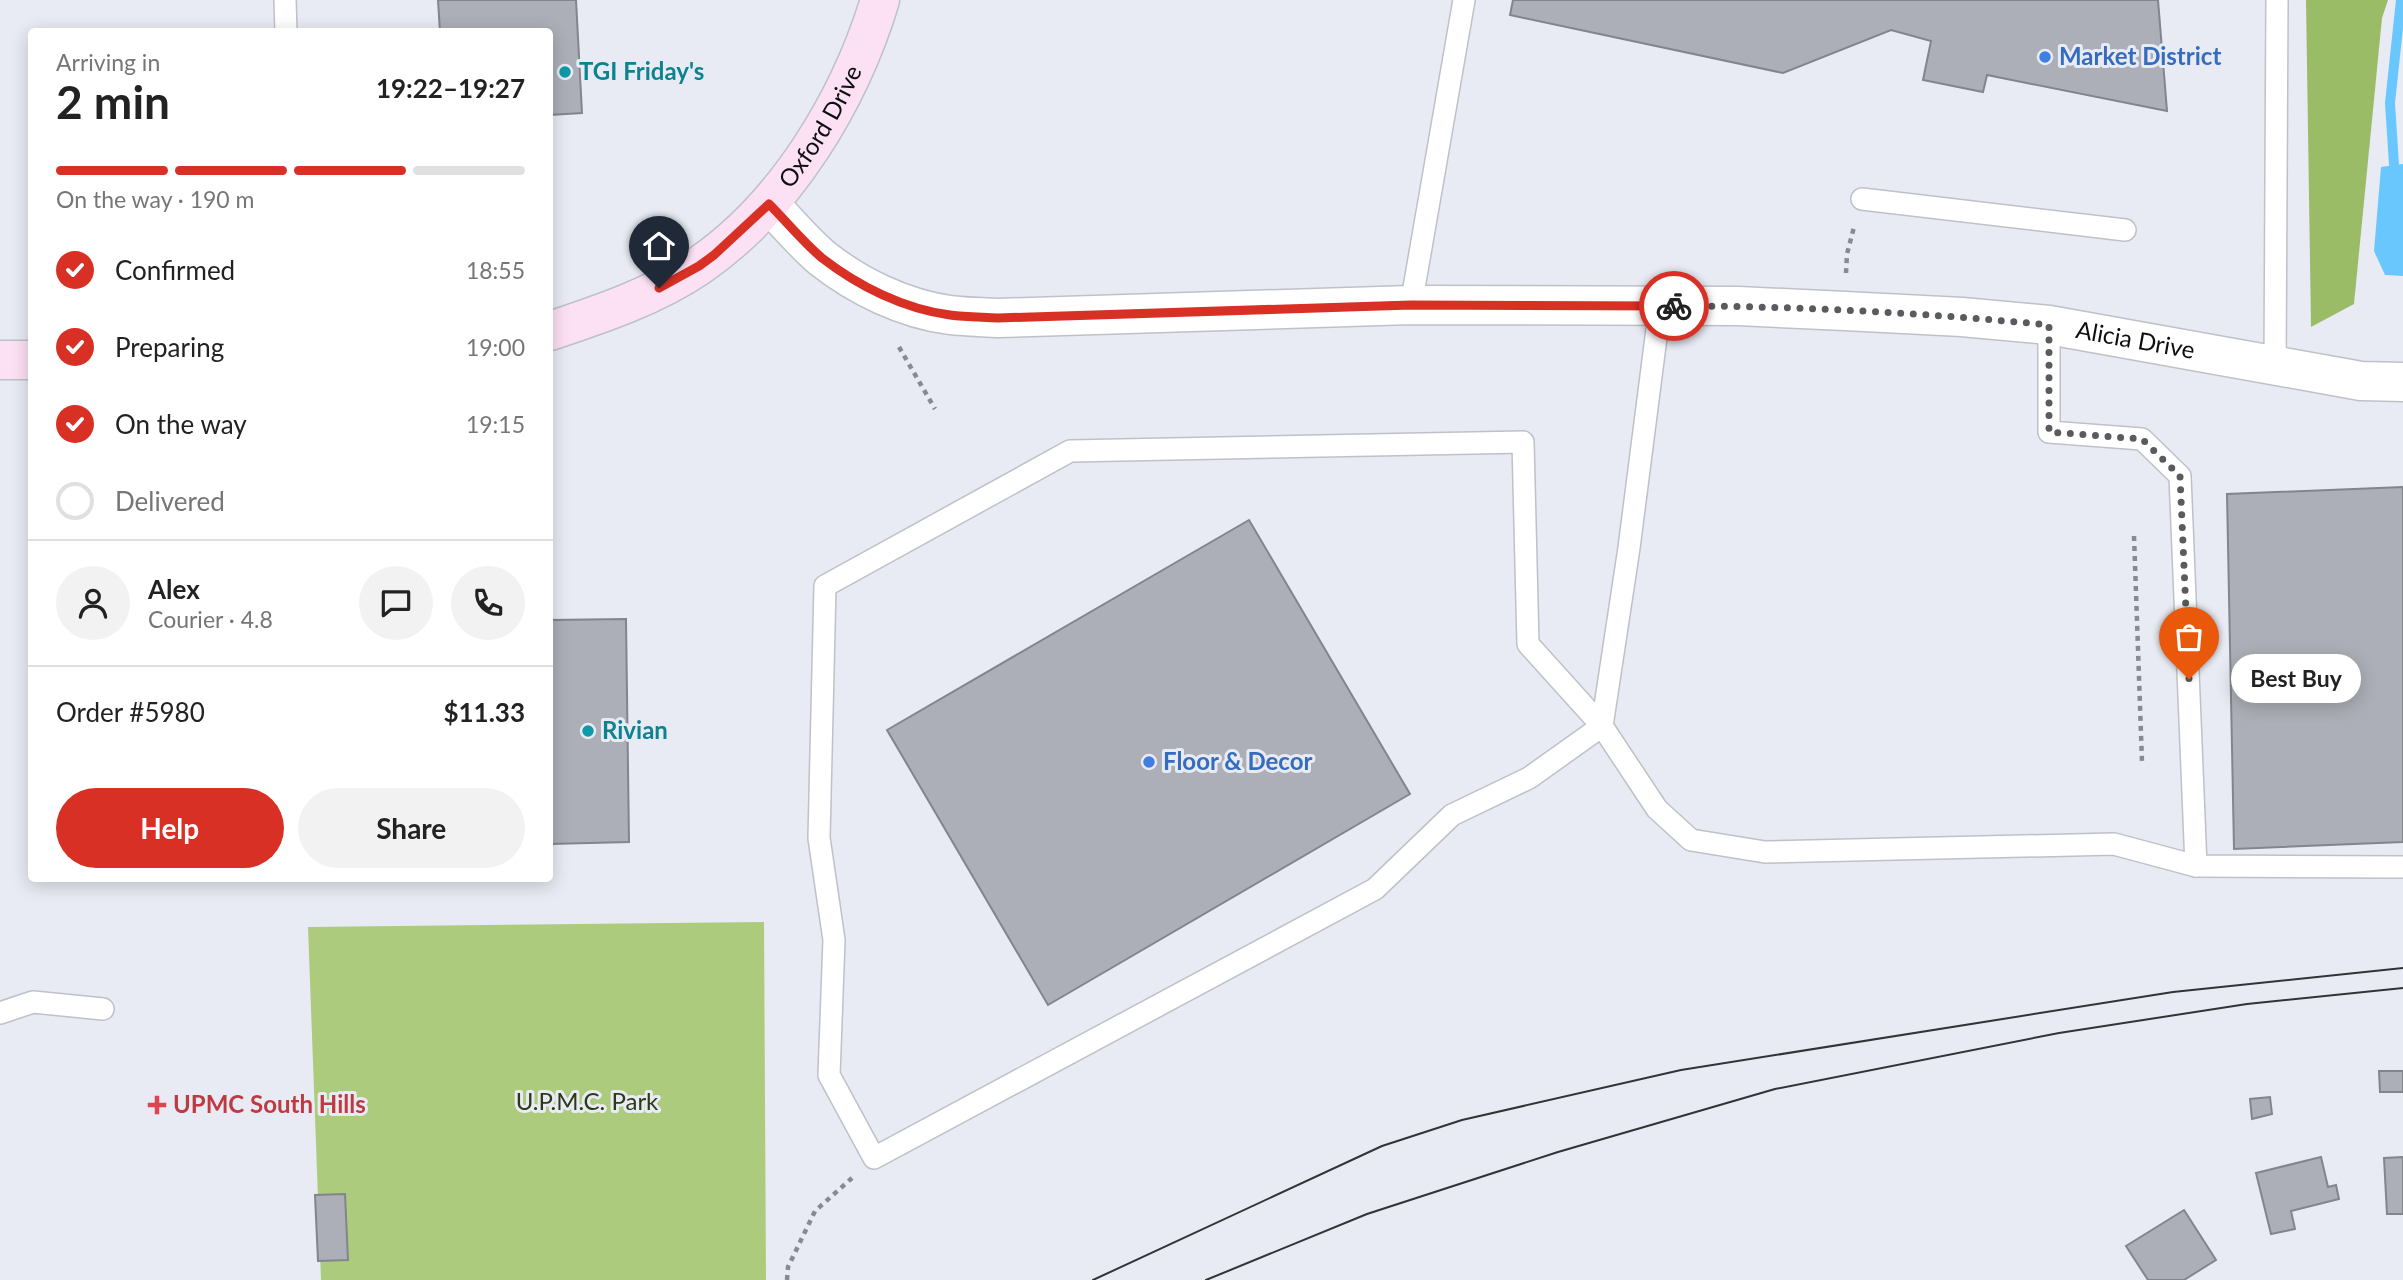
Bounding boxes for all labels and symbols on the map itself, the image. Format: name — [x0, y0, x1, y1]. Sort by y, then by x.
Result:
place label: Market District — [2059, 41, 2221, 70]
marker: Market District — [2037, 49, 2053, 65]
place label: TGI Friday's — [579, 56, 704, 85]
street label: Oxford Drive — [772, 60, 867, 193]
marker: TGI Friday's — [557, 64, 573, 80]
pin — [629, 216, 689, 288]
courier — [1639, 271, 1709, 341]
street label: Alicia Drive — [2074, 314, 2197, 364]
pin — [2159, 607, 2219, 679]
callout: Best Buy — [2231, 654, 2360, 704]
place label: Rivian — [602, 715, 668, 744]
marker: Rivian — [580, 723, 596, 739]
place label: Floor & Decor — [1163, 746, 1312, 775]
marker: Floor & Decor — [1141, 754, 1157, 770]
park label: U.P.M.C. Park — [516, 1086, 659, 1115]
place label: UPMC South Hills — [173, 1089, 366, 1118]
marker: UPMC South Hills — [147, 1095, 167, 1115]

